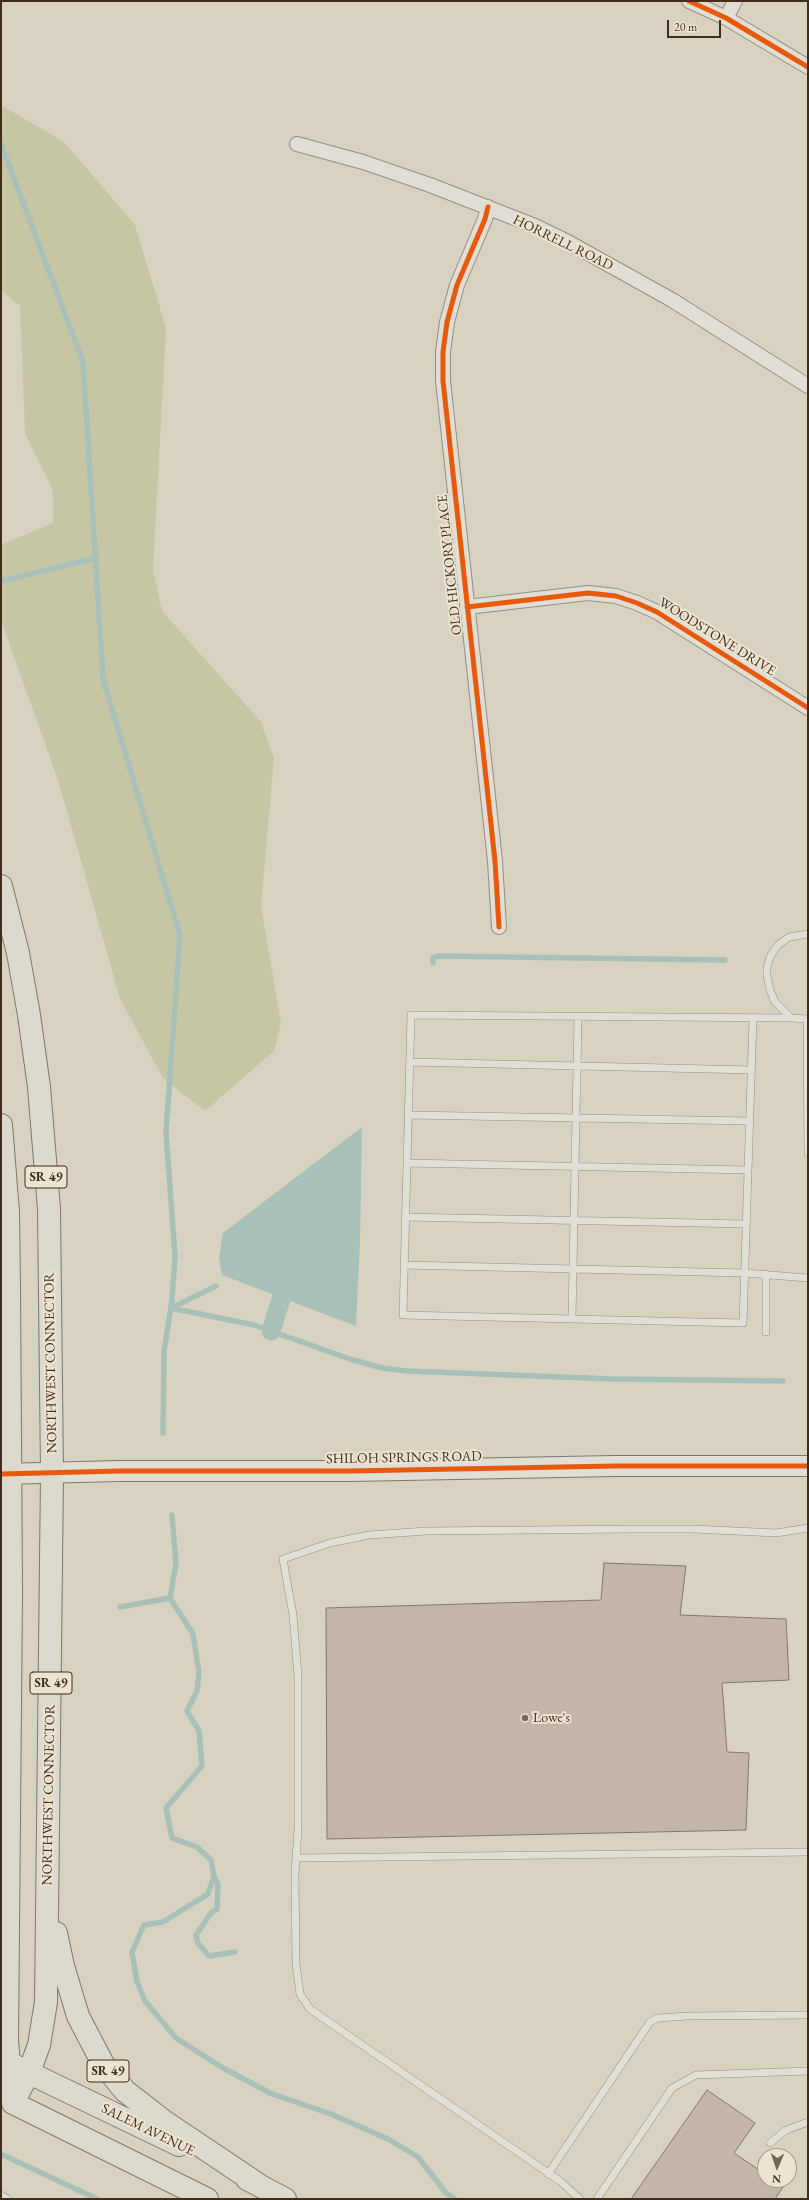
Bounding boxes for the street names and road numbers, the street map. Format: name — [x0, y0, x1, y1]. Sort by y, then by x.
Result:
street label: HORRELL ROAD — [510, 211, 616, 275]
street label: OLD HICKORY PLACE — [434, 494, 466, 636]
street label: WOODSTONE DRIVE — [655, 594, 779, 680]
road number: SR 49 — [25, 1166, 67, 1188]
street label: NORTHWEST CONNECTOR — [41, 1272, 61, 1454]
street label: SHILOH SPRINGS ROAD — [326, 1448, 482, 1468]
road number: SR 49 — [30, 1672, 72, 1694]
street label: NORTHWEST CONNECTOR — [39, 1704, 59, 1886]
road number: SR 49 — [87, 2060, 129, 2082]
street label: SALEM AVENUE — [98, 2100, 198, 2160]

